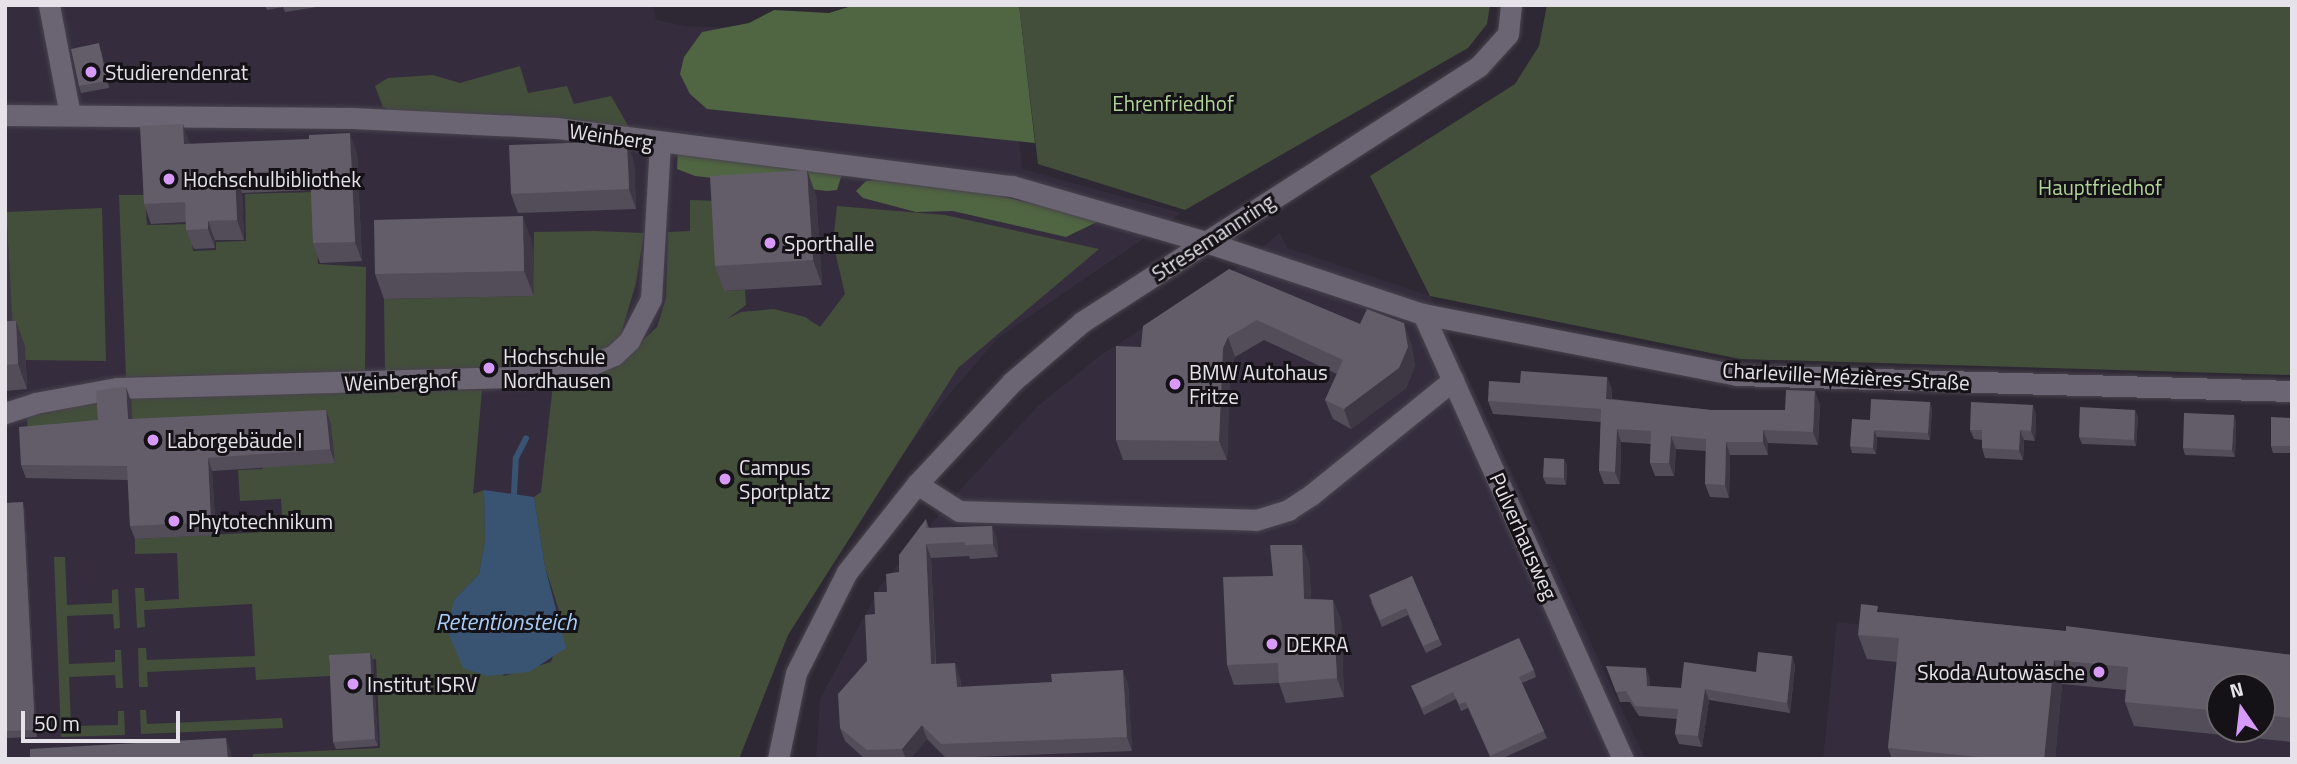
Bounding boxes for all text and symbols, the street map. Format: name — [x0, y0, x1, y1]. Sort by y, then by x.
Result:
place label: Studierendenrat — [105, 59, 248, 85]
marker: Studierendenrat — [83, 64, 99, 80]
park label: Ehrenfriedhof — [1112, 90, 1234, 116]
street label: Weinberg — [568, 118, 654, 154]
place label: Hochschulbibliothek — [183, 166, 361, 192]
marker: Hochschulbibliothek — [161, 171, 177, 187]
park label: Hauptfriedhof — [2038, 174, 2162, 200]
street label: Stresemannring — [1147, 188, 1279, 286]
place label: Sporthalle — [784, 230, 874, 256]
marker: Sporthalle — [762, 235, 778, 251]
place label: Hochschule Nordhausen — [503, 343, 611, 393]
street label: Charleville-Mézières-Straße — [1722, 357, 1970, 395]
place label: BMW Autohaus Fritze — [1189, 359, 1328, 409]
marker: Hochschule Nordhausen — [481, 360, 497, 376]
street label: Weinberghof — [344, 366, 458, 396]
marker: BMW Autohaus Fritze — [1167, 376, 1183, 392]
place label: Laborgebäude I — [167, 427, 302, 453]
marker: Laborgebäude I — [145, 432, 161, 448]
place label: Campus Sportplatz — [739, 454, 831, 504]
street label: Pulverhausweg — [1485, 469, 1563, 603]
marker: Campus Sportplatz — [717, 471, 733, 487]
place label: Phytotechnikum — [188, 508, 333, 534]
marker: Phytotechnikum — [166, 513, 182, 529]
water label: Retentionsteich — [436, 608, 576, 636]
place label: DEKRA — [1286, 631, 1348, 657]
marker: DEKRA — [1264, 636, 1280, 652]
place label: Skoda Autowäsche — [1917, 659, 2085, 685]
marker: Skoda Autowäsche — [2091, 664, 2107, 680]
place label: Institut ISRV — [367, 671, 477, 697]
north arrow — [2206, 673, 2276, 743]
text: N — [2226, 673, 2246, 705]
marker: Institut ISRV — [345, 676, 361, 692]
scale bar — [24, 698, 184, 742]
text: 50 m — [34, 707, 80, 739]

